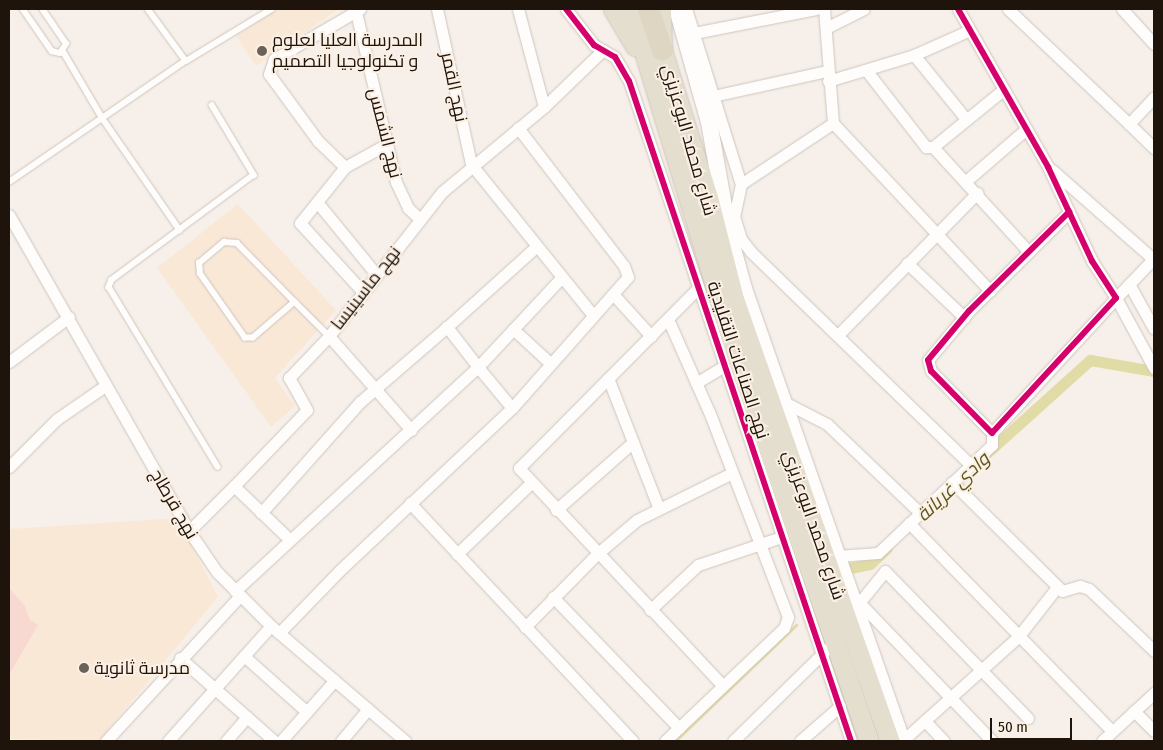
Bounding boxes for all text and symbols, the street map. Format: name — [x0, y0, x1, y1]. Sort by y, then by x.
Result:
place label: المدرسة العليا لعلوم و تكنولوجيا التصميم — [272, 30, 423, 72]
marker: المدرسة العليا لعلوم و تكنولوجيا التصميم — [256, 45, 268, 57]
street label: نهج القمر — [436, 50, 472, 124]
street label: شارع محمد البوعزيزي — [657, 62, 721, 218]
street label: نهج الشمس — [363, 86, 407, 180]
street label: نهج ماسينيسا — [327, 242, 405, 334]
street label: نهج الصناعات التقليدية — [702, 278, 774, 442]
street label: شارع محمد البوعزيزي — [778, 447, 850, 603]
water label: وادي غريانة — [912, 448, 994, 526]
street label: نهج قرطاج — [145, 465, 203, 543]
place label: مدرسة ثانوية — [94, 657, 190, 679]
marker: مدرسة ثانوية — [78, 662, 90, 674]
scale bar — [993, 708, 1076, 740]
text: 50 m — [998, 718, 1028, 736]

